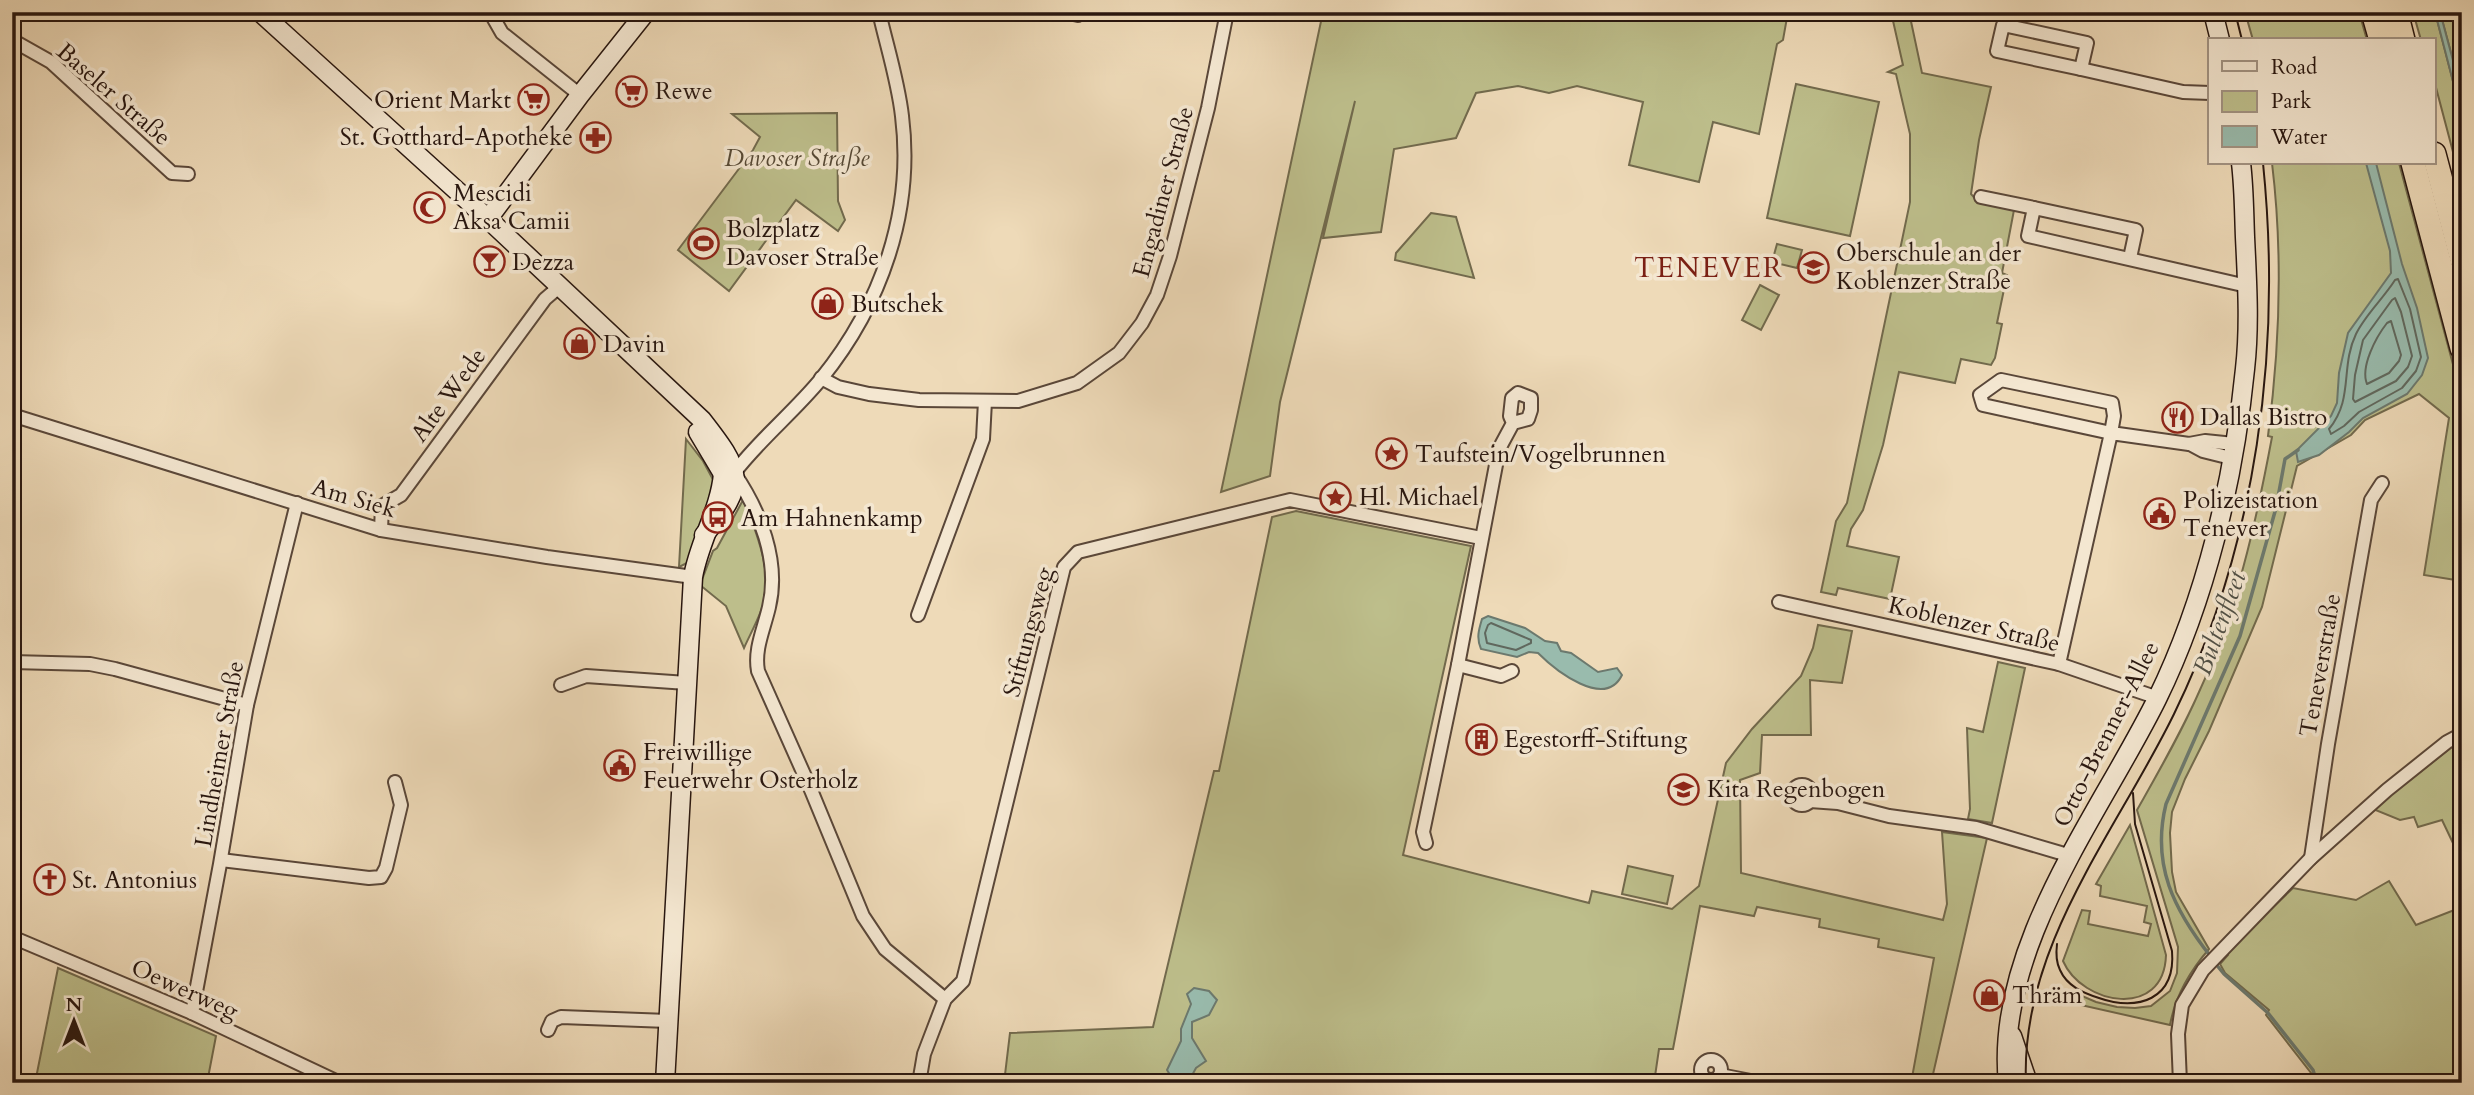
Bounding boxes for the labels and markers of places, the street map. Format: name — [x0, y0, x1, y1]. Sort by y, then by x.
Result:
supermarket icon: Rewe — [615, 74, 649, 108]
place label: Rewe — [655, 75, 713, 108]
supermarket icon: Orient Markt — [517, 83, 551, 117]
place label: Orient Markt — [374, 84, 511, 117]
pharmacy icon: St. Gotthard-Apotheke — [579, 120, 613, 154]
place label: St. Gotthard-Apotheke — [340, 121, 573, 154]
place label: Mescidi Aksa Camii — [453, 177, 571, 238]
mosque icon: Mescidi Aksa Camii — [413, 190, 447, 224]
place label: Bolzplatz Davoser Straße — [726, 213, 879, 274]
sports icon: Bolzplatz Davoser Straße — [686, 226, 720, 260]
place label: Oberschule an der Koblenzer Straße — [1836, 237, 2021, 298]
bar icon: Dezza — [472, 245, 506, 279]
place label: Dezza — [512, 246, 575, 279]
school or university icon: Oberschule an der Koblenzer Straße — [1796, 250, 1830, 284]
shop icon: Butschek — [811, 287, 845, 321]
place label: Butschek — [851, 288, 944, 321]
shop icon: Davin — [563, 327, 597, 361]
place label: Davin — [603, 328, 666, 361]
restaurant icon: Dallas Bistro — [2160, 400, 2194, 434]
place label: Dallas Bistro — [2200, 401, 2327, 434]
place icon: Taufstein/Vogelbrunnen — [1375, 437, 1409, 471]
place label: Taufstein/Vogelbrunnen — [1415, 438, 1666, 471]
place icon: Hl. Michael — [1319, 480, 1353, 514]
place label: Hl. Michael — [1359, 481, 1479, 514]
place label: Polizeistation Tenever — [2183, 484, 2319, 545]
public building icon: Polizeistation Tenever — [2143, 497, 2177, 531]
bus stop icon: Am Hahnenkamp — [701, 501, 735, 535]
place label: Am Hahnenkamp — [741, 502, 923, 535]
building icon: Egestorff-Stiftung — [1464, 722, 1498, 756]
place label: Egestorff-Stiftung — [1504, 723, 1688, 756]
place label: Freiwillige Feuerwehr Osterholz — [643, 736, 858, 797]
public building icon: Freiwillige Feuerwehr Osterholz — [603, 749, 637, 783]
school or university icon: Kita Regenbogen — [1667, 772, 1701, 806]
place label: Kita Regenbogen — [1707, 773, 1886, 806]
church icon: St. Antonius — [32, 863, 66, 897]
place label: St. Antonius — [72, 864, 197, 897]
shop icon: Thräm — [1972, 978, 2006, 1012]
place label: Thräm — [2012, 979, 2083, 1012]

